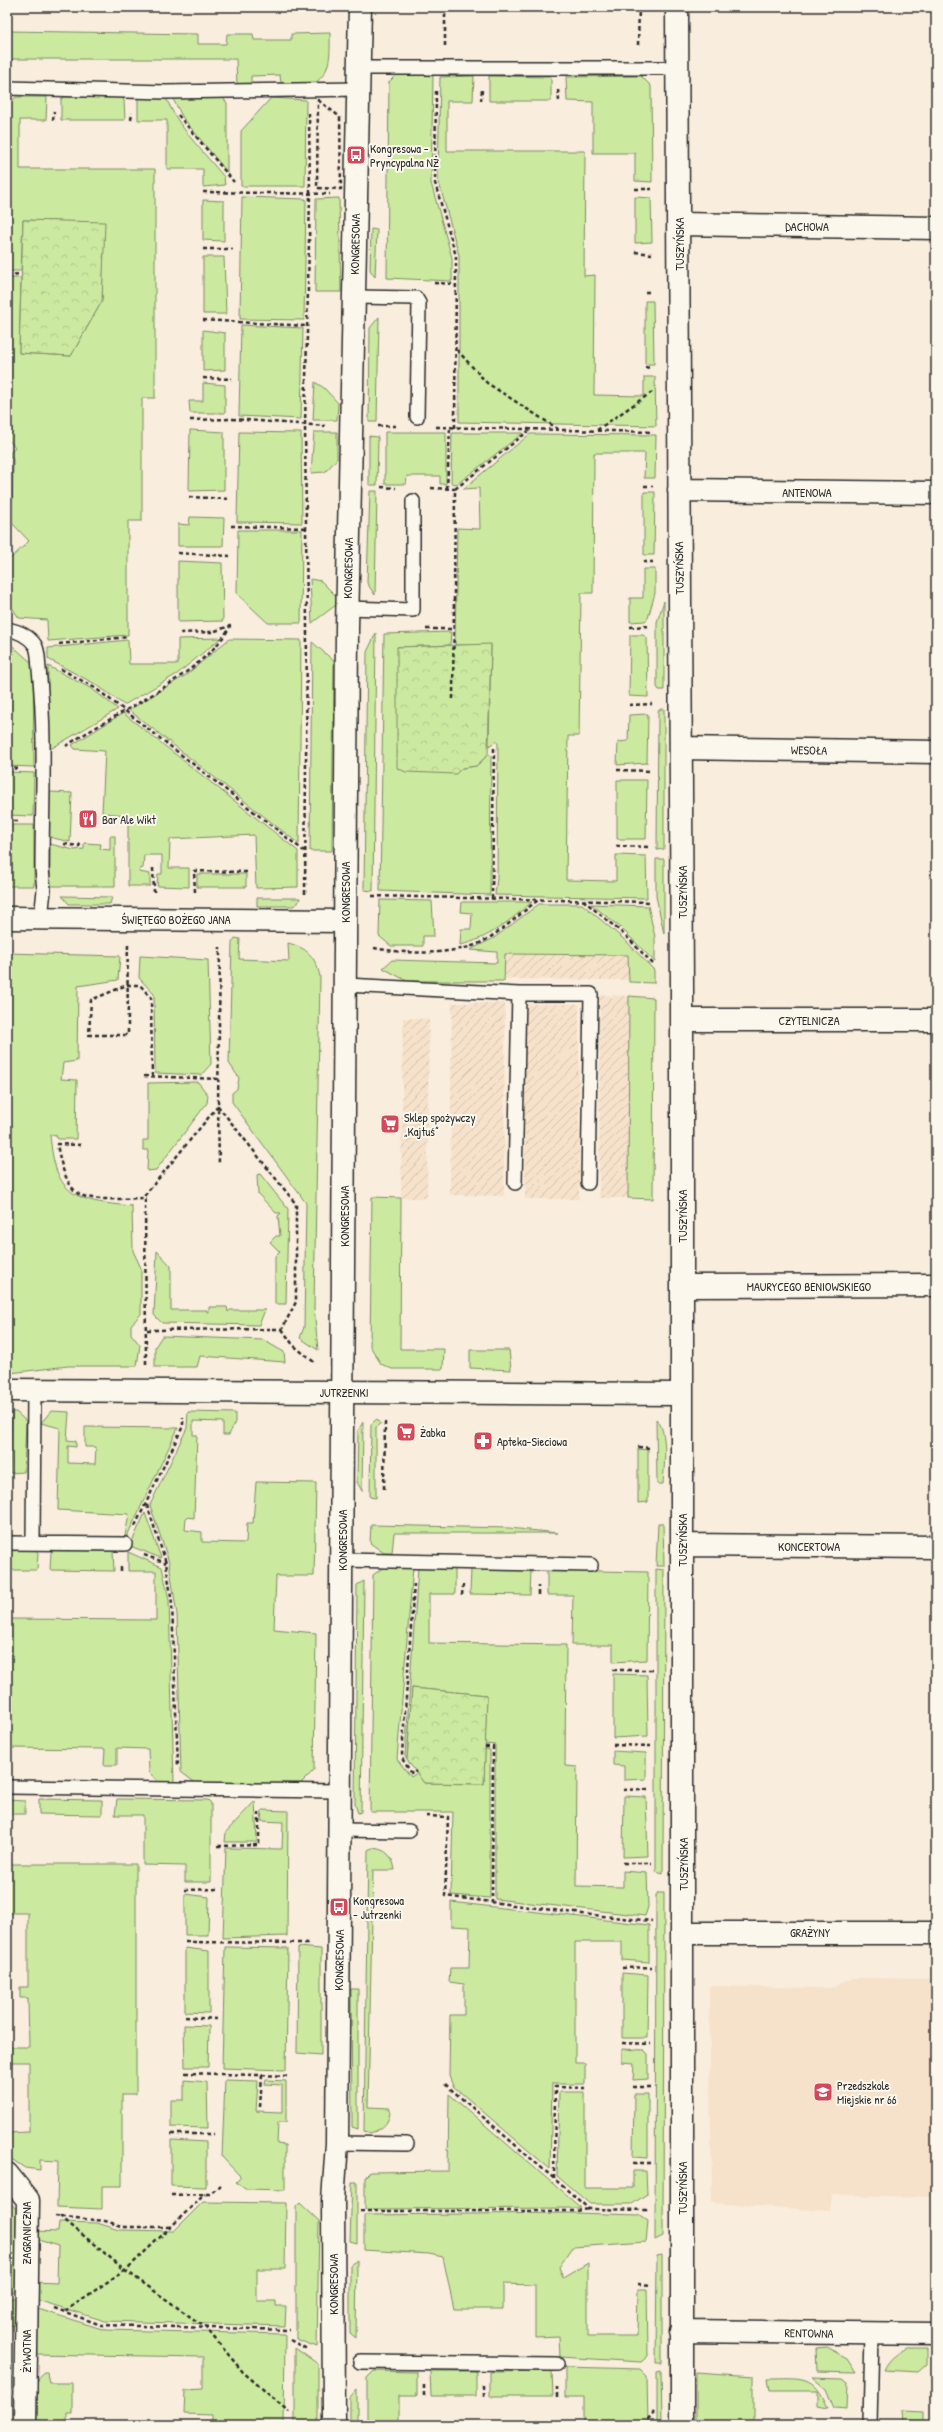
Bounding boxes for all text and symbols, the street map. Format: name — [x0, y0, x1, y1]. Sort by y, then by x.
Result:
place label: Kongresowa - Pryncypalna NŻ — [370, 140, 439, 171]
bus stop icon: Kongresowa - Pryncypalna NŻ — [345, 144, 367, 166]
street label: KONGRESOWA — [346, 213, 364, 275]
street label: TUSZYŃSKA — [671, 217, 688, 271]
street label: DACHOWA — [785, 218, 829, 235]
street label: ANTENOWA — [782, 484, 832, 501]
street label: KONGRESOWA — [339, 537, 357, 599]
street label: TUSZYŃSKA — [670, 541, 688, 595]
street label: WESOŁA — [791, 741, 827, 759]
restaurant icon: Bar Ale Wikt — [77, 808, 99, 830]
place label: Bar Ale Wikt — [102, 811, 157, 828]
street label: KONGRESOWA — [337, 861, 354, 923]
street label: TUSZYŃSKA — [674, 865, 691, 919]
street label: ŚWIĘTEGO BOŻEGO JANA — [121, 911, 231, 928]
street label: CZYTELNICZA — [778, 1012, 840, 1029]
place label: Sklep spożywczy „Kajtuś” — [404, 1109, 476, 1140]
supermarket icon: Sklep spożywczy „Kajtuś” — [379, 1113, 401, 1135]
street label: KONGRESOWA — [336, 1185, 353, 1247]
street label: TUSZYŃSKA — [674, 1189, 691, 1243]
street label: MAURYCEGO BENIOWSKIEGO — [747, 1278, 872, 1295]
street label: JUTRZENKI — [320, 1384, 368, 1401]
supermarket icon: Żabka — [395, 1421, 417, 1443]
place label: Żabka — [420, 1424, 446, 1441]
pharmacy icon: Apteka-Sieciowa — [472, 1430, 494, 1452]
place label: Apteka-Sieciowa — [497, 1433, 567, 1450]
street label: KONGRESOWA — [334, 1509, 351, 1571]
street label: TUSZYŃSKA — [674, 1513, 691, 1567]
street label: KONCERTOWA — [778, 1538, 840, 1555]
street label: TUSZYŃSKA — [675, 1837, 692, 1891]
place label: Kongresowa - Jutrzenki — [353, 1892, 404, 1923]
bus stop icon: Kongresowa - Jutrzenki — [328, 1896, 350, 1918]
street label: GRAŻYNY — [790, 1924, 831, 1941]
street label: KONGRESOWA — [330, 1929, 348, 1991]
place label: Przedszkole Miejskie nr 66 — [837, 2077, 897, 2108]
school or university icon: Przedszkole Miejskie nr 66 — [812, 2081, 834, 2103]
street label: TUSZYŃSKA — [674, 2161, 691, 2215]
street label: ZAGRANICZNA — [18, 2201, 35, 2265]
street label: KONGRESOWA — [325, 2253, 342, 2315]
street label: RENTOWNA — [784, 2324, 834, 2342]
street label: ŻYWOTNA — [18, 2329, 35, 2373]

